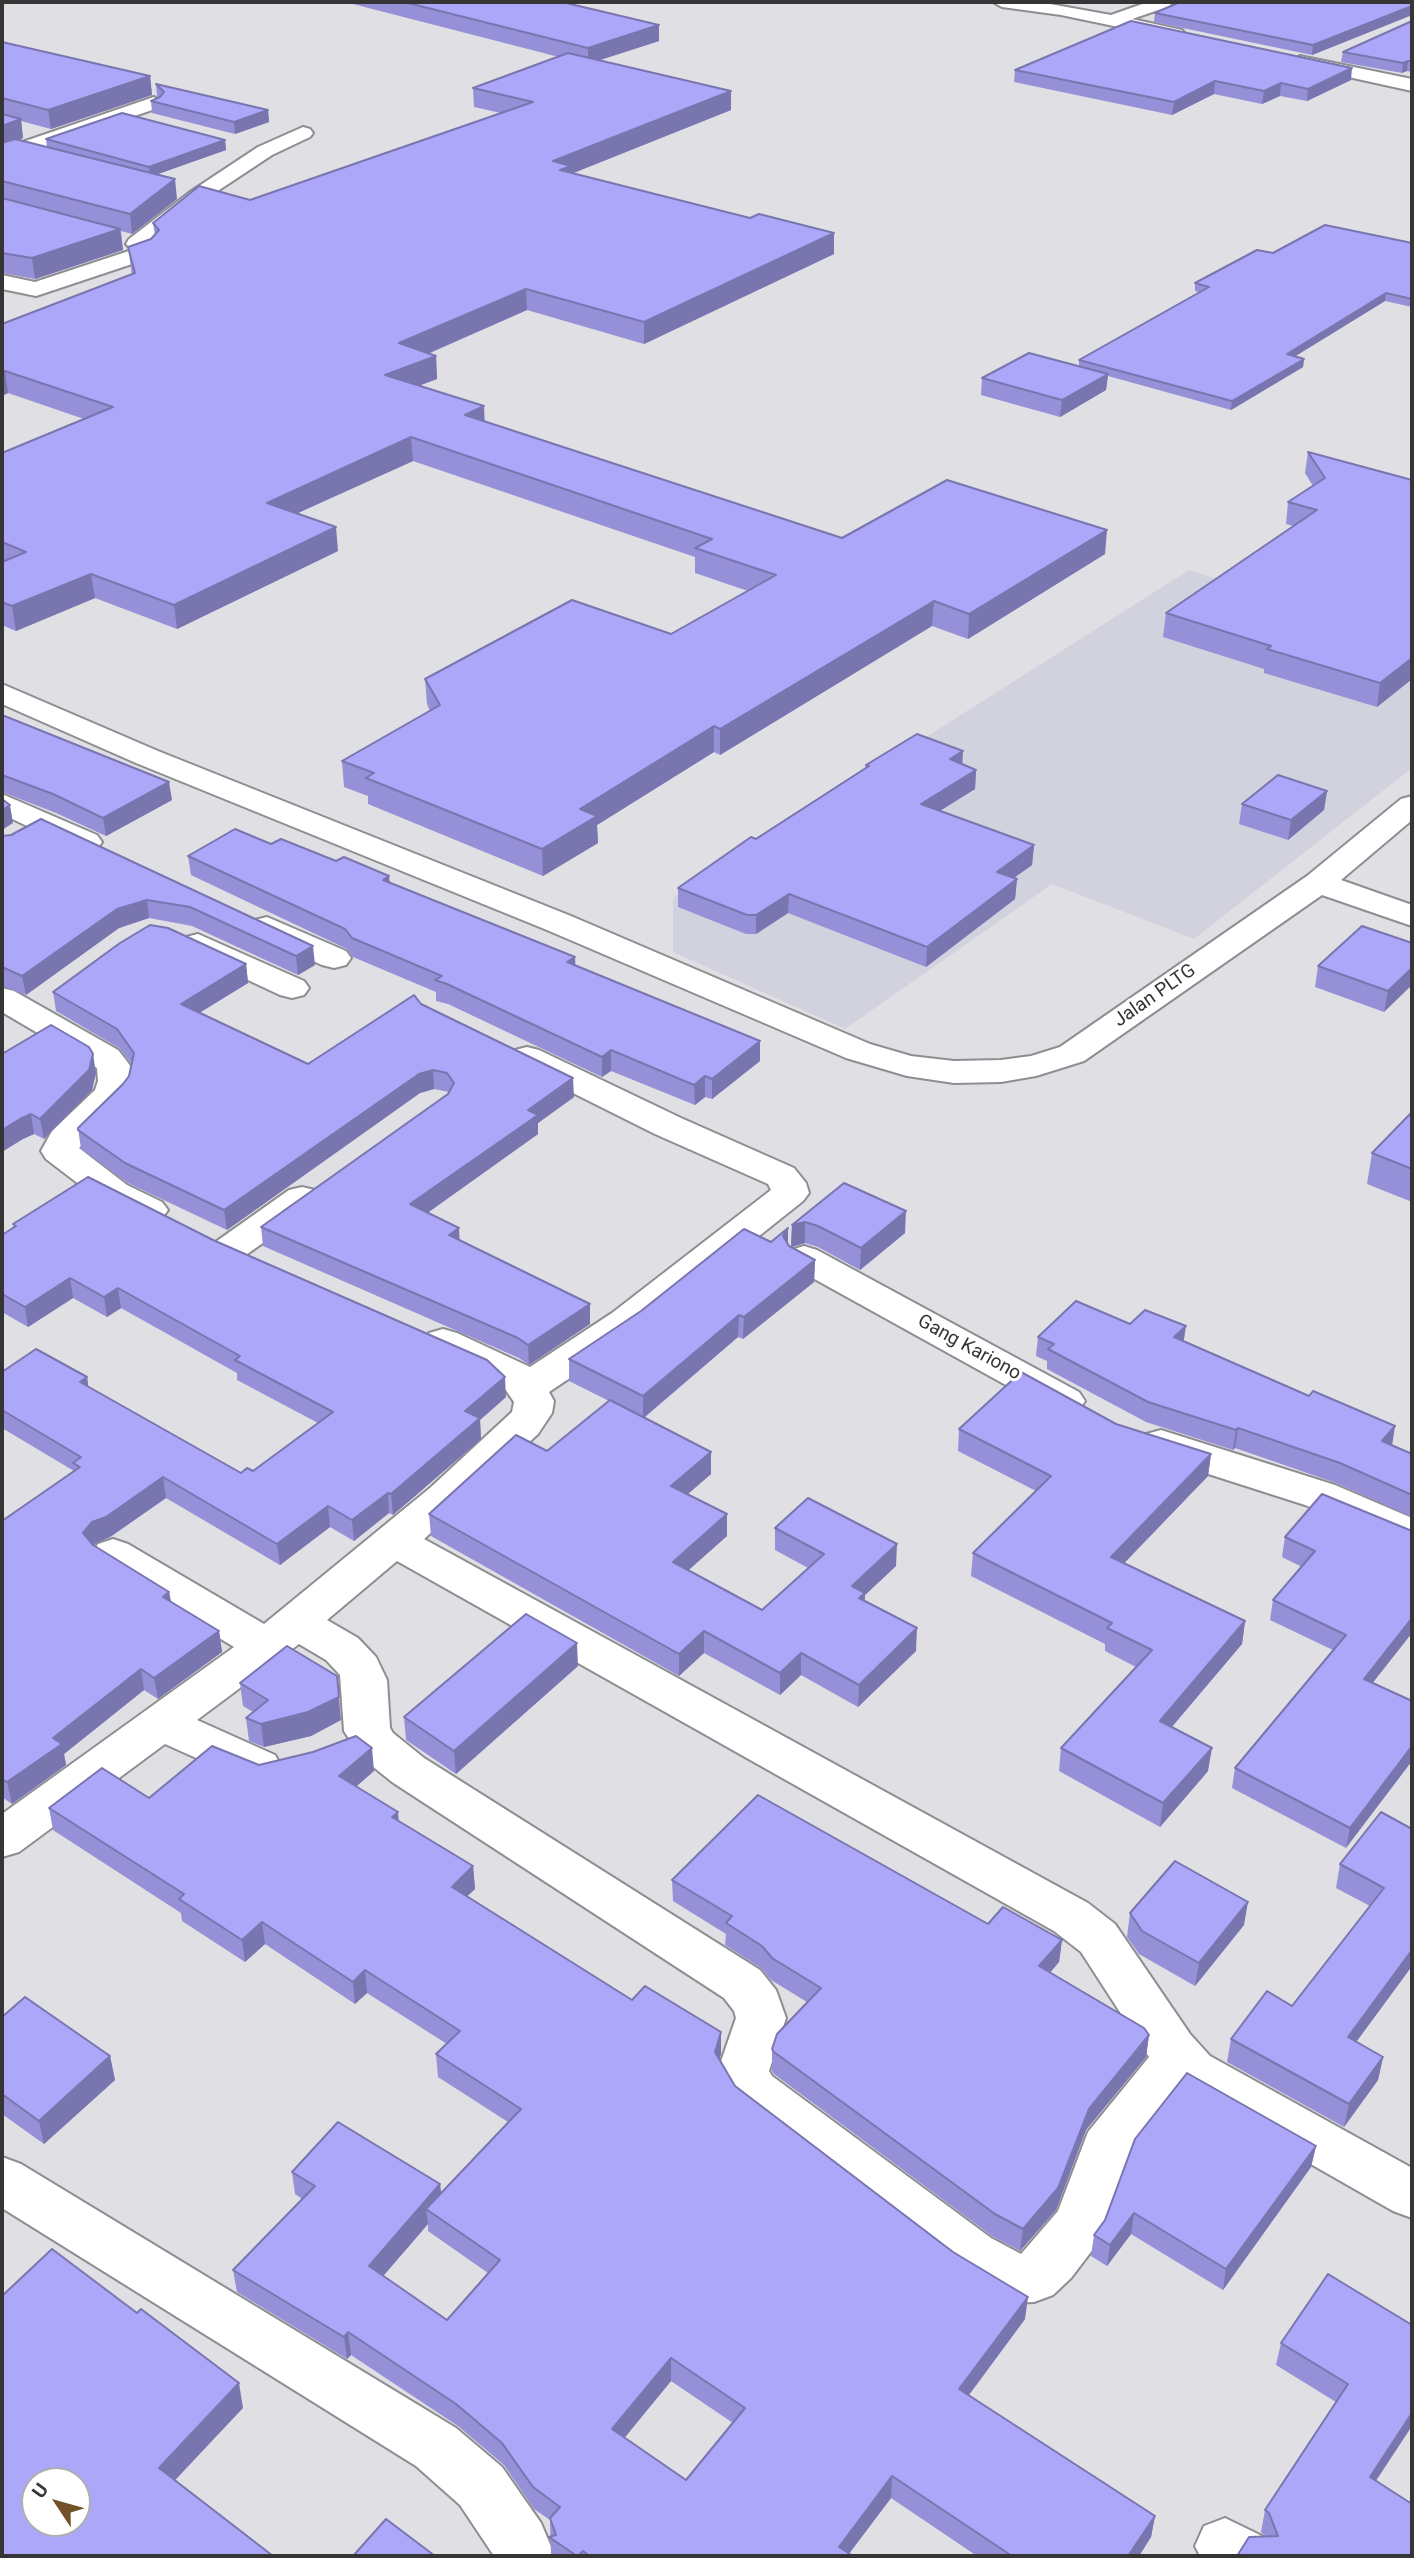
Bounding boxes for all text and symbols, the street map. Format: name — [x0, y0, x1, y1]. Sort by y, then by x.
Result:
street label: Jalan PLTG — [1110, 960, 1200, 1032]
street label: Gang Kariono — [913, 1310, 1025, 1386]
north arrow — [21, 2467, 91, 2537]
text: U — [27, 2479, 53, 2502]

